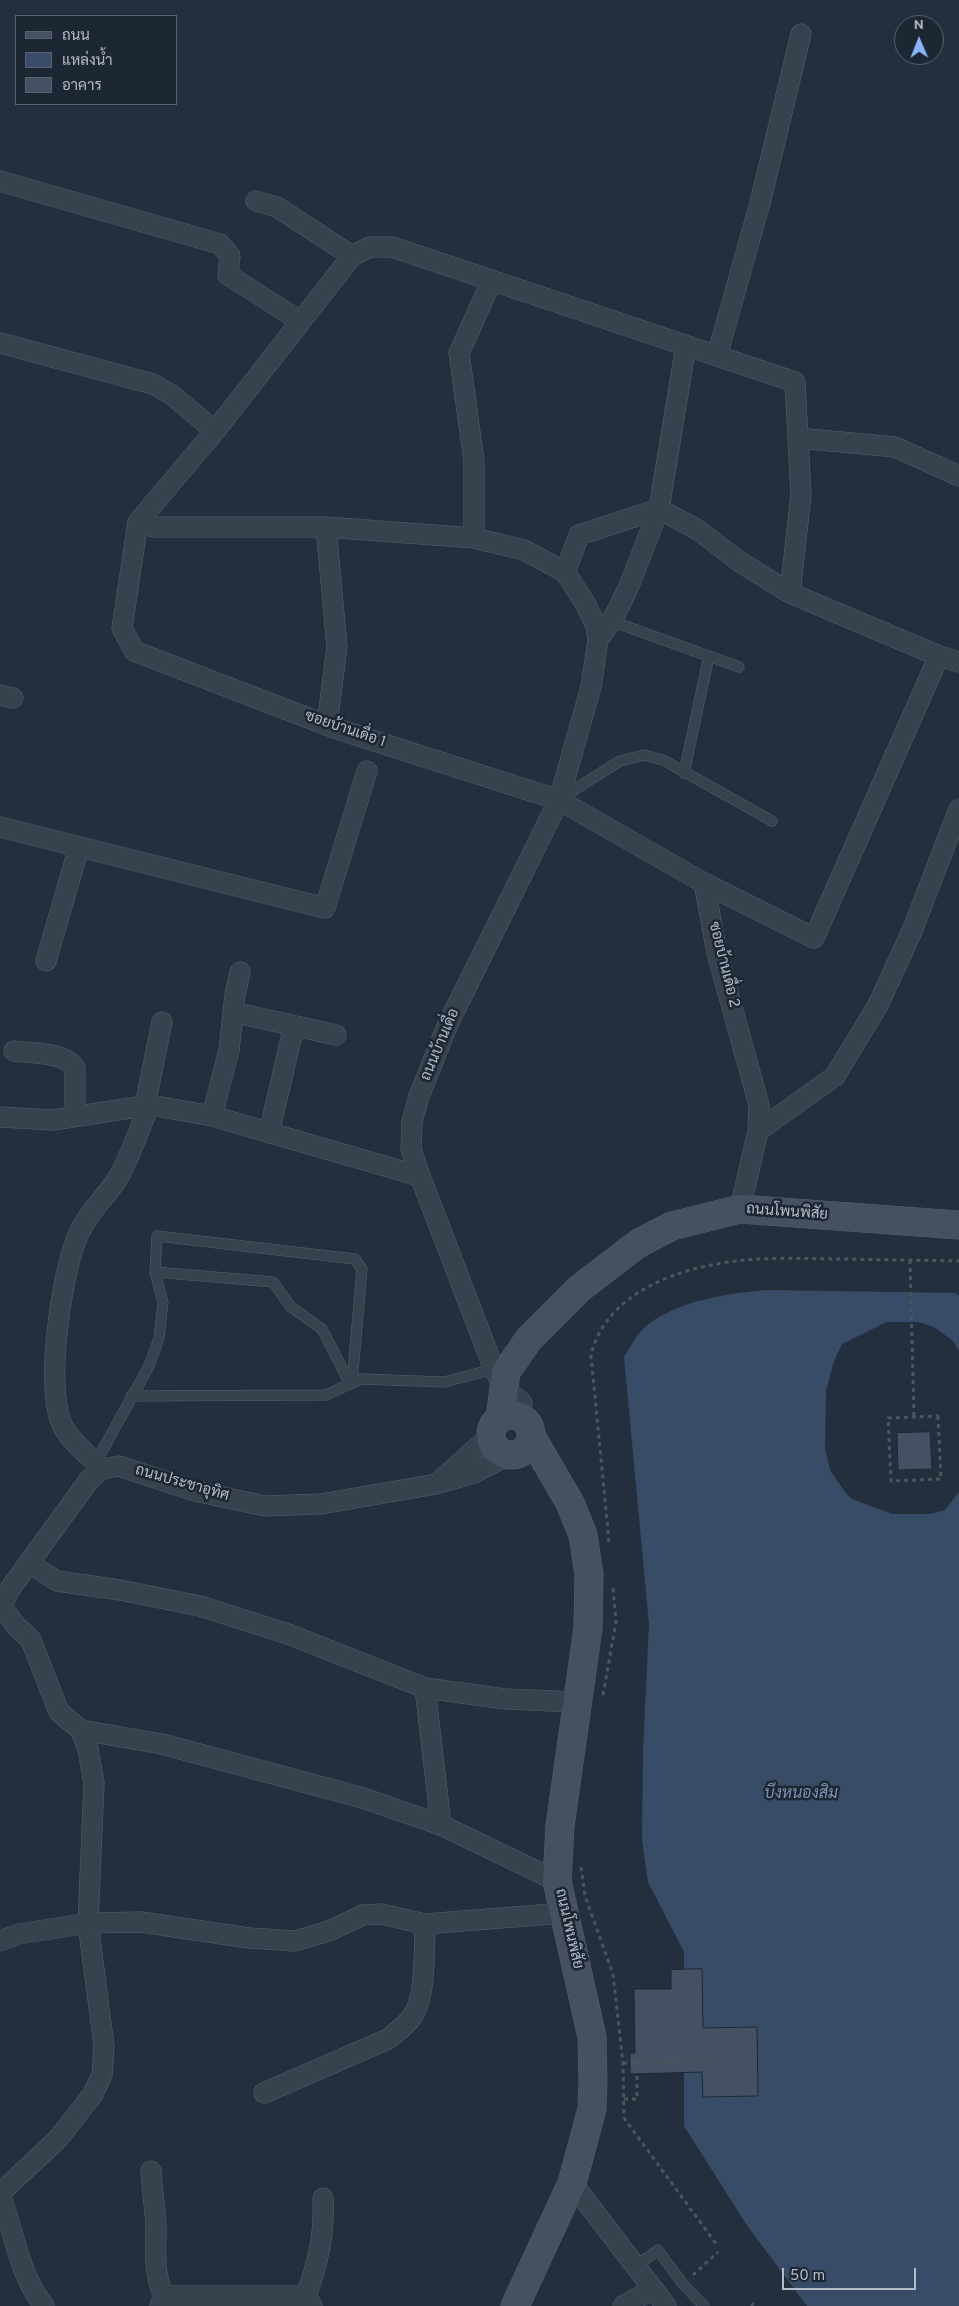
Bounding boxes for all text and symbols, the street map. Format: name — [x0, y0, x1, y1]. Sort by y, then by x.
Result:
legend — [15, 15, 178, 105]
north arrow — [894, 15, 944, 65]
text: N — [914, 17, 924, 34]
text: ถนน — [62, 27, 90, 46]
text: แหล่งน้ำ — [62, 52, 113, 71]
text: อาคาร — [62, 77, 102, 96]
street label: ซอยบ้านเดื่อ 1 — [302, 708, 388, 752]
street label: ซอยบ้านเดื่อ 2 — [704, 920, 742, 1010]
street label: ถนนบ้านเดื่อ — [418, 1006, 464, 1084]
street label: ถนนโพนพิสัย — [745, 1201, 829, 1225]
street label: ถนนประชาอุทิศ — [133, 1462, 231, 1506]
water label: บึงหนองสิม — [764, 1785, 838, 1805]
street label: ถนนโพนพิสัย — [550, 1887, 586, 1971]
scale bar — [784, 2258, 918, 2290]
text: 50 m — [790, 2267, 825, 2286]

